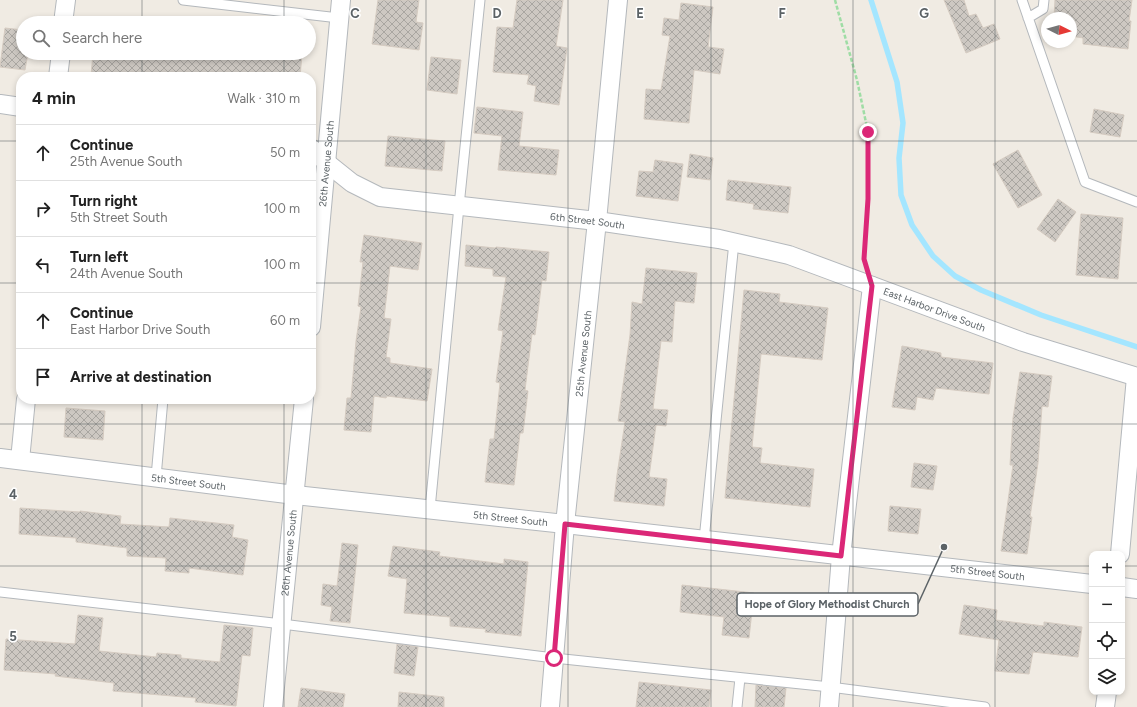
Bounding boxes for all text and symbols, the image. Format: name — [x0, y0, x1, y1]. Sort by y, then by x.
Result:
text: C — [350, 6, 360, 21]
text: D — [492, 6, 502, 21]
text: E — [636, 6, 644, 21]
text: F — [778, 6, 786, 21]
text: G — [919, 6, 929, 21]
north arrow — [1041, 12, 1077, 48]
search box — [16, 16, 316, 60]
icon: search — [30, 27, 52, 49]
text: Search here — [62, 29, 142, 47]
text: 4 min — [32, 88, 76, 108]
text: Walk · 310 m — [227, 91, 300, 106]
street label: 26th Avenue South — [316, 120, 336, 207]
route end — [859, 123, 877, 141]
text: Continue — [70, 136, 133, 154]
icon: ahead — [32, 142, 54, 164]
text: 50 m — [270, 145, 300, 160]
text: 25th Avenue South — [70, 154, 182, 169]
text: Turn right — [70, 192, 138, 210]
icon: right — [32, 198, 54, 220]
text: 100 m — [264, 201, 300, 216]
street label: 6th Street South — [550, 209, 626, 232]
text: 5th Street South — [70, 210, 167, 225]
text: Turn left — [70, 248, 128, 266]
icon: left — [32, 254, 54, 276]
text: 100 m — [264, 257, 300, 272]
text: 24th Avenue South — [70, 266, 183, 281]
street label: East Harbor Drive South — [882, 284, 988, 334]
text: Continue — [70, 304, 133, 322]
street label: 25th Avenue South — [572, 309, 594, 397]
icon: ahead — [32, 310, 54, 332]
text: 60 m — [270, 313, 300, 328]
text: East Harbor Drive South — [70, 322, 210, 337]
icon: arrive — [32, 366, 54, 388]
text: Arrive at destination — [70, 368, 211, 386]
street label: 5th Street South — [150, 471, 227, 493]
text: 4 — [9, 487, 17, 502]
street label: 5th Street South — [472, 508, 549, 529]
street label: 26th Avenue South — [278, 509, 299, 596]
map controls — [1089, 551, 1125, 695]
button: + — [1089, 551, 1125, 587]
street label: 5th Street South — [949, 561, 1026, 583]
button: − — [1089, 587, 1125, 623]
callout: Hope of Glory Methodist Church — [737, 593, 918, 616]
text: Hope of Glory Methodist Church — [745, 598, 909, 611]
button: locate — [1089, 623, 1125, 659]
text: 5 — [9, 629, 17, 644]
route start — [545, 649, 563, 667]
button: layers — [1089, 659, 1125, 695]

